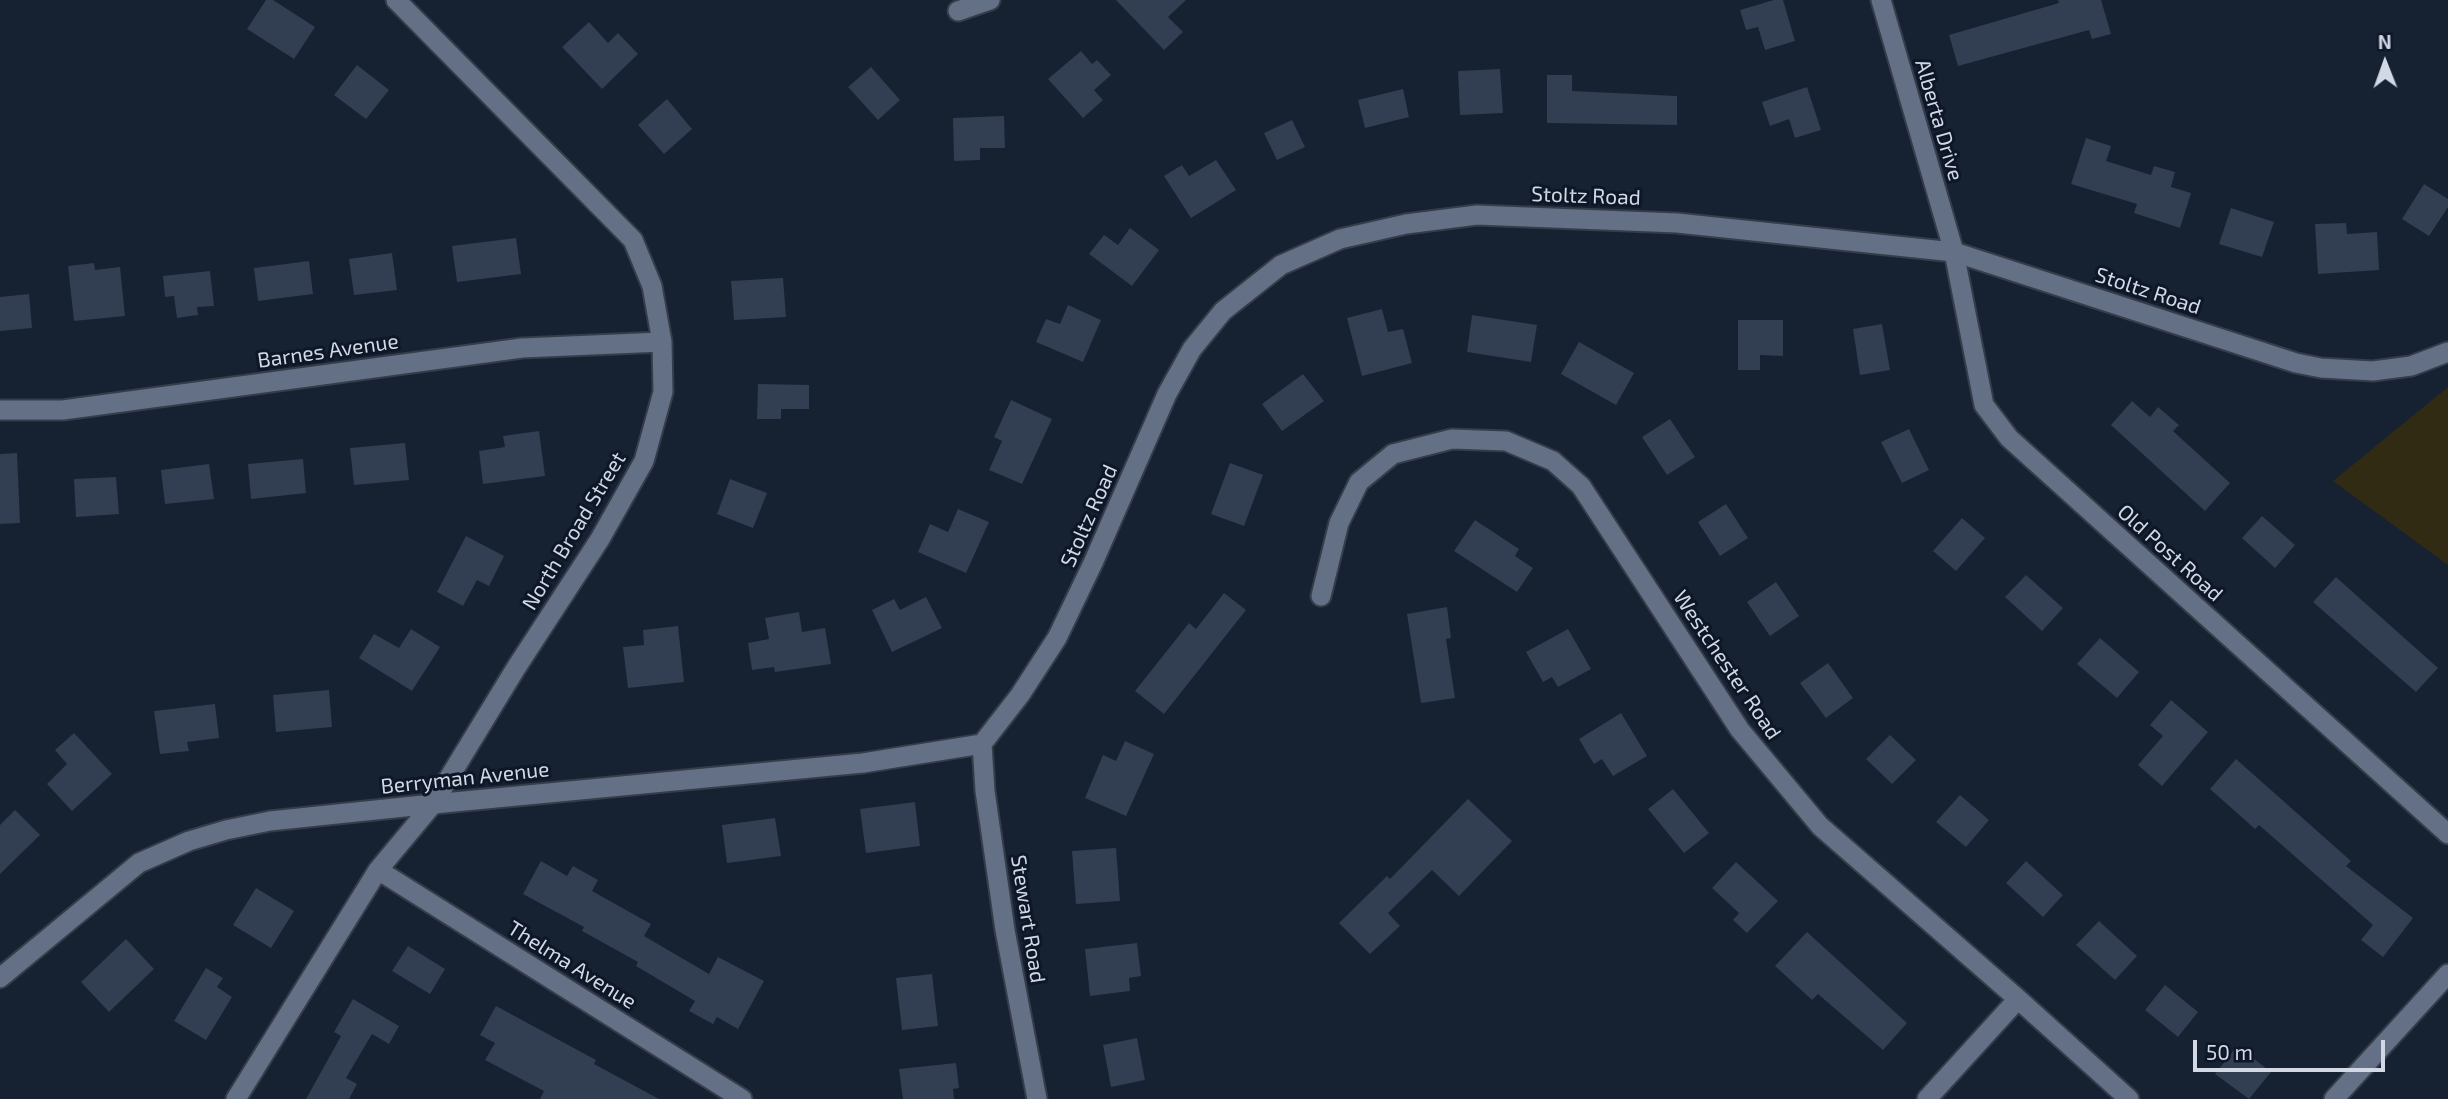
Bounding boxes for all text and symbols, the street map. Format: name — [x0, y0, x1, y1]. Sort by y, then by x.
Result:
north arrow — [2350, 28, 2420, 98]
text: N — [2378, 30, 2392, 53]
street label: Alberta Drive — [1910, 56, 1968, 184]
street label: Stoltz Road — [1531, 181, 1641, 211]
street label: Stoltz Road — [2092, 262, 2204, 320]
street label: Barnes Avenue — [256, 329, 400, 373]
street label: North Broad Street — [517, 447, 631, 615]
street label: Stoltz Road — [1055, 461, 1123, 571]
street label: Old Post Road — [2112, 499, 2228, 607]
street label: Westchester Road — [1668, 586, 1786, 744]
street label: Berryman Avenue — [379, 757, 551, 799]
street label: Stewart Road — [1005, 853, 1051, 985]
street label: Thelma Avenue — [503, 915, 641, 1015]
scale bar — [2196, 1026, 2388, 1070]
text: 50 m — [2206, 1039, 2253, 1064]

